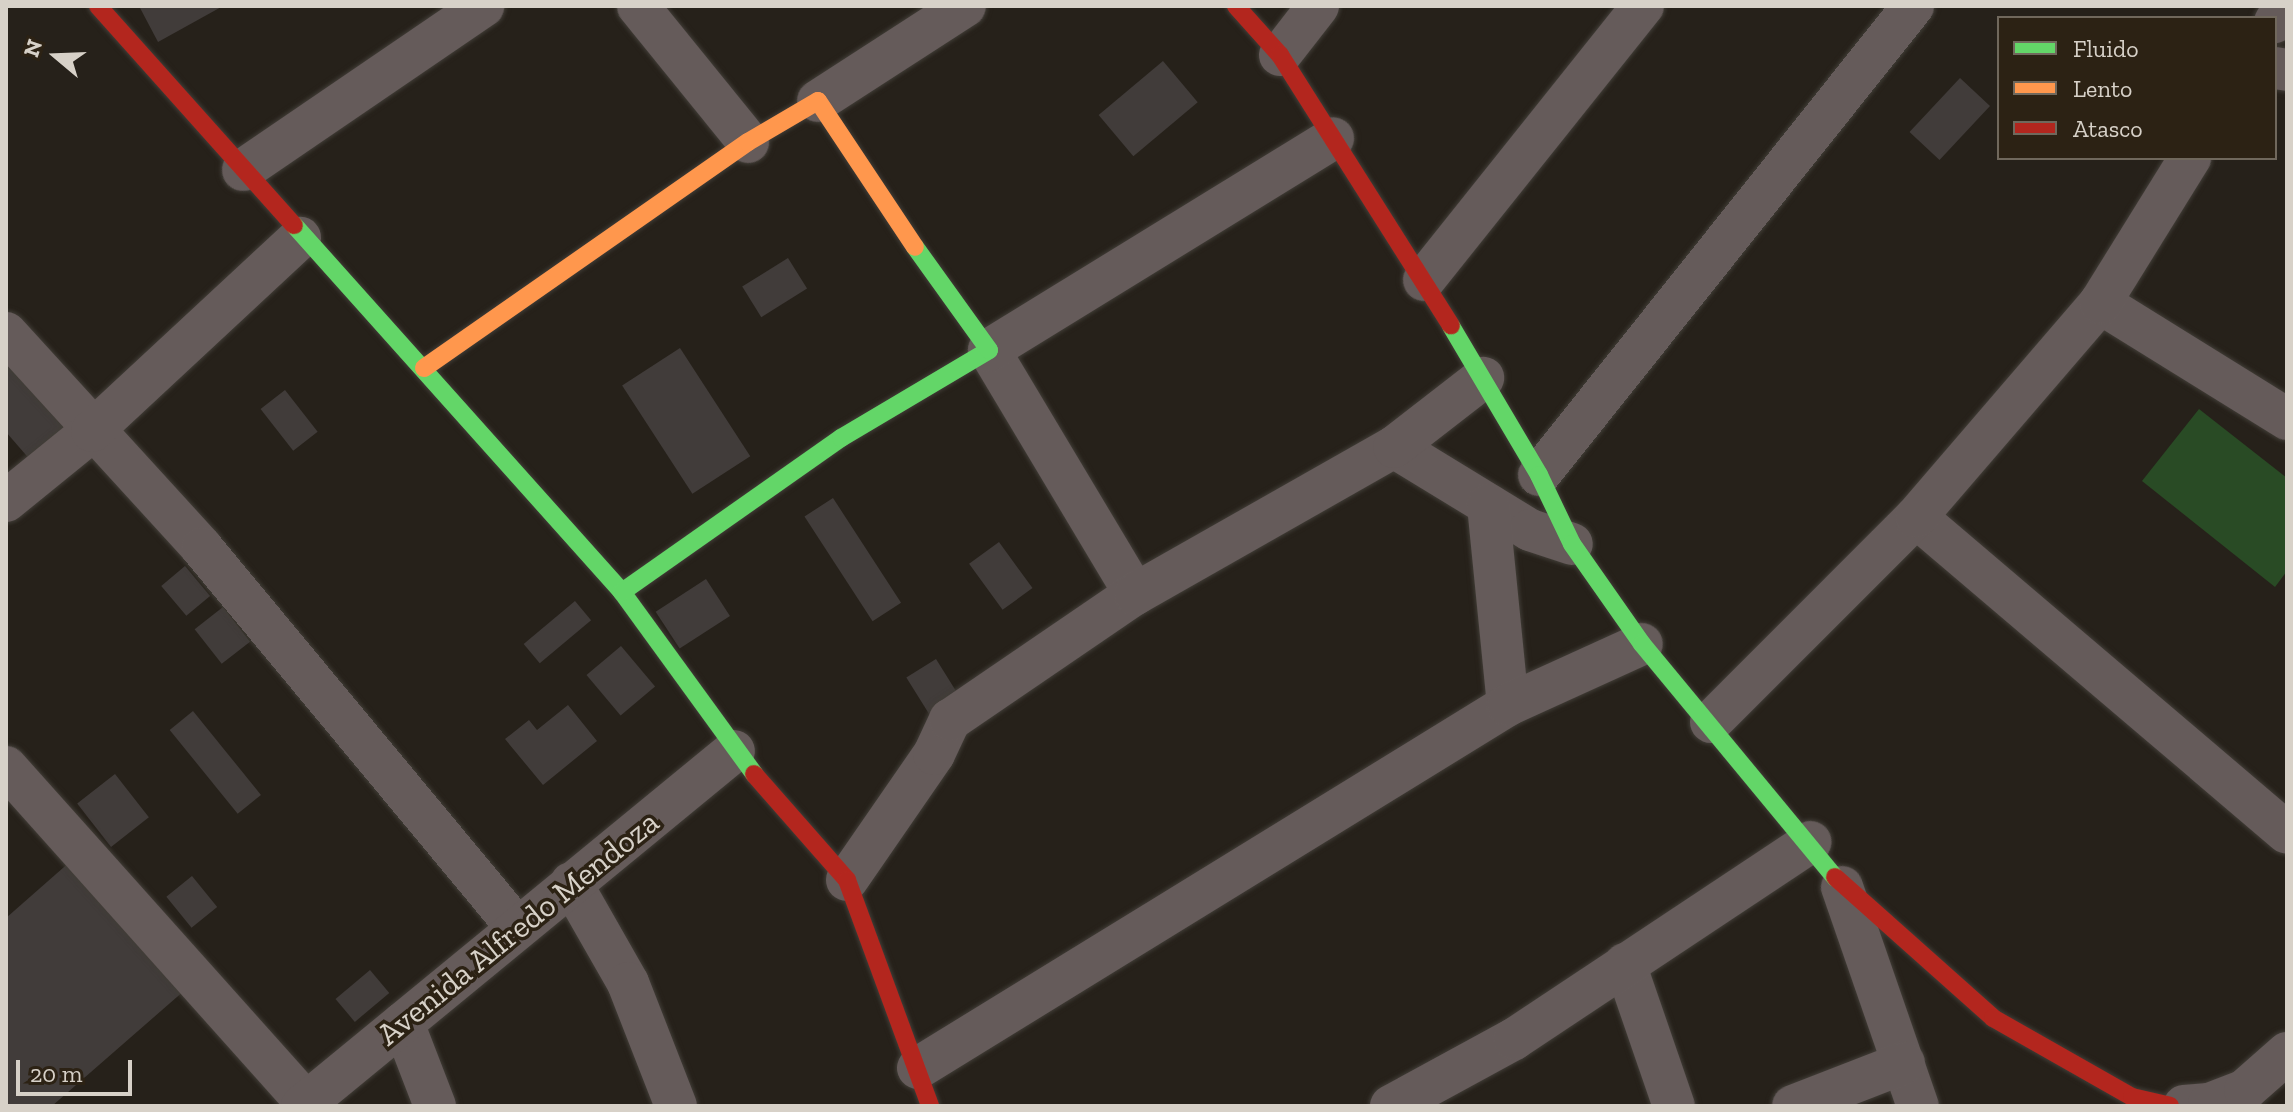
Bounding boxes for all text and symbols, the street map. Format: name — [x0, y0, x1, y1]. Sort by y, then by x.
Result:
north arrow — [16, 16, 96, 96]
legend — [1997, 16, 2277, 160]
text: Fluido — [2073, 34, 2138, 63]
text: N — [17, 36, 48, 60]
text: Lento — [2073, 74, 2132, 103]
text: Atasco — [2073, 114, 2143, 143]
street label: Avenida Alfredo Mendoza — [369, 802, 667, 1054]
scale bar — [20, 1044, 136, 1094]
text: 20 m — [30, 1059, 82, 1088]

